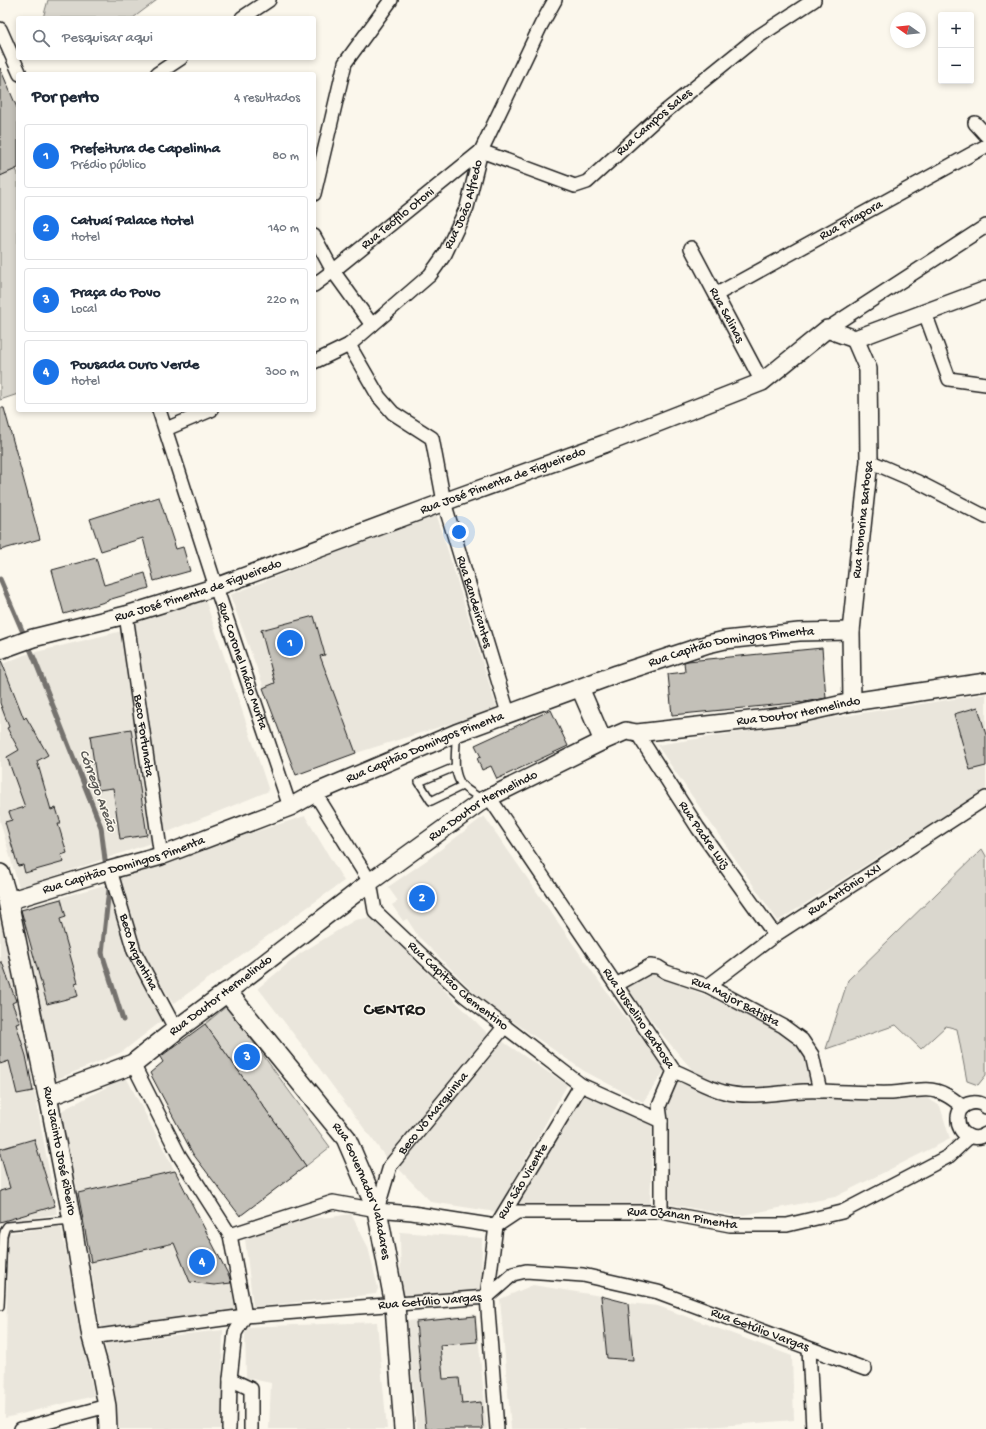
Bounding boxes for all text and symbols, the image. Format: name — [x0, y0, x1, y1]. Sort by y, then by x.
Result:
north arrow — [890, 12, 926, 48]
map controls — [938, 12, 974, 84]
button: + — [938, 12, 974, 48]
search box — [16, 16, 316, 60]
icon: search — [30, 27, 52, 49]
text: Pesquisar aqui — [62, 29, 153, 47]
button: − — [938, 48, 974, 84]
street label: Rua Campos Sales — [613, 85, 696, 159]
text: Por perto — [32, 88, 99, 108]
text: 4 resultados — [234, 91, 300, 106]
text: Prefeitura de Capelinha — [71, 140, 220, 158]
text: 1 — [43, 149, 49, 164]
text: 80 m — [272, 149, 299, 164]
text: Prédio público — [71, 158, 146, 173]
street label: Rua João Alfredo — [441, 158, 486, 252]
street label: Rua Teófilo Otoni — [358, 184, 438, 253]
street label: Rua Pirapora — [817, 196, 886, 244]
text: Catuaí Palace Hotel — [71, 212, 194, 230]
text: 2 — [43, 221, 49, 236]
text: 140 m — [268, 221, 299, 236]
text: Hotel — [71, 230, 100, 245]
text: Praça do Povo — [71, 284, 160, 302]
street label: Rua Salinas — [706, 285, 748, 346]
text: 3 — [43, 293, 49, 308]
text: 220 m — [267, 293, 299, 308]
text: Local — [71, 302, 97, 317]
text: Pousada Ouro Verde — [71, 356, 199, 374]
text: 4 — [43, 365, 49, 380]
text: 300 m — [265, 365, 299, 380]
text: Hotel — [71, 374, 100, 389]
street label: Rua José Pimenta de Figueiredo — [418, 444, 588, 518]
street label: Rua Honorina Barbosa — [849, 459, 877, 579]
your location — [449, 522, 469, 542]
street label: Rua Bandeirantes — [453, 554, 496, 651]
street label: Rua José Pimenta de Figueiredo — [113, 556, 284, 625]
street label: Rua Coronel Inácio Murta — [214, 600, 271, 732]
street label: Rua Capitão Domingos Pimenta — [646, 624, 815, 671]
pin: 1 — [277, 628, 303, 658]
street label: Beco Fortunata — [130, 693, 157, 779]
street label: Rua Doutor Hermelindo — [736, 693, 861, 729]
street label: Rua Capitão Domingos Pimenta — [344, 708, 507, 787]
water label: Córrego Areão — [74, 748, 120, 835]
street label: Rua Doutor Hermelindo — [426, 767, 540, 845]
street label: Rua Padre Luiz — [675, 798, 733, 873]
street label: Rua Capitão Domingos Pimenta — [41, 832, 208, 898]
street label: Rua Antônio XXI — [805, 860, 884, 919]
pin: 2 — [409, 883, 435, 913]
street label: Beco Argentina — [116, 911, 161, 994]
street label: Rua Capitão Clementino — [404, 938, 512, 1034]
street label: Rua Doutor Hermelindo — [167, 952, 276, 1040]
street label: Rua Juscelino Barbosa — [599, 965, 678, 1072]
street label: Rua Major Batista — [689, 973, 783, 1031]
district label: CENTRO — [363, 1001, 426, 1021]
pin: 3 — [234, 1042, 260, 1072]
street label: Beco Vó Marquinha — [394, 1068, 472, 1159]
street label: Rua Jacinto José Ribeiro — [39, 1085, 79, 1217]
street label: Rua Governador Valadares — [329, 1119, 394, 1262]
street label: Rua São Vicente — [494, 1141, 552, 1222]
street label: Rua Ozanan Pimenta — [627, 1205, 738, 1233]
pin: 4 — [189, 1247, 215, 1277]
street label: Rua Getúlio Vargas — [378, 1290, 483, 1313]
street label: Rua Getúlio Vargas — [709, 1305, 812, 1355]

